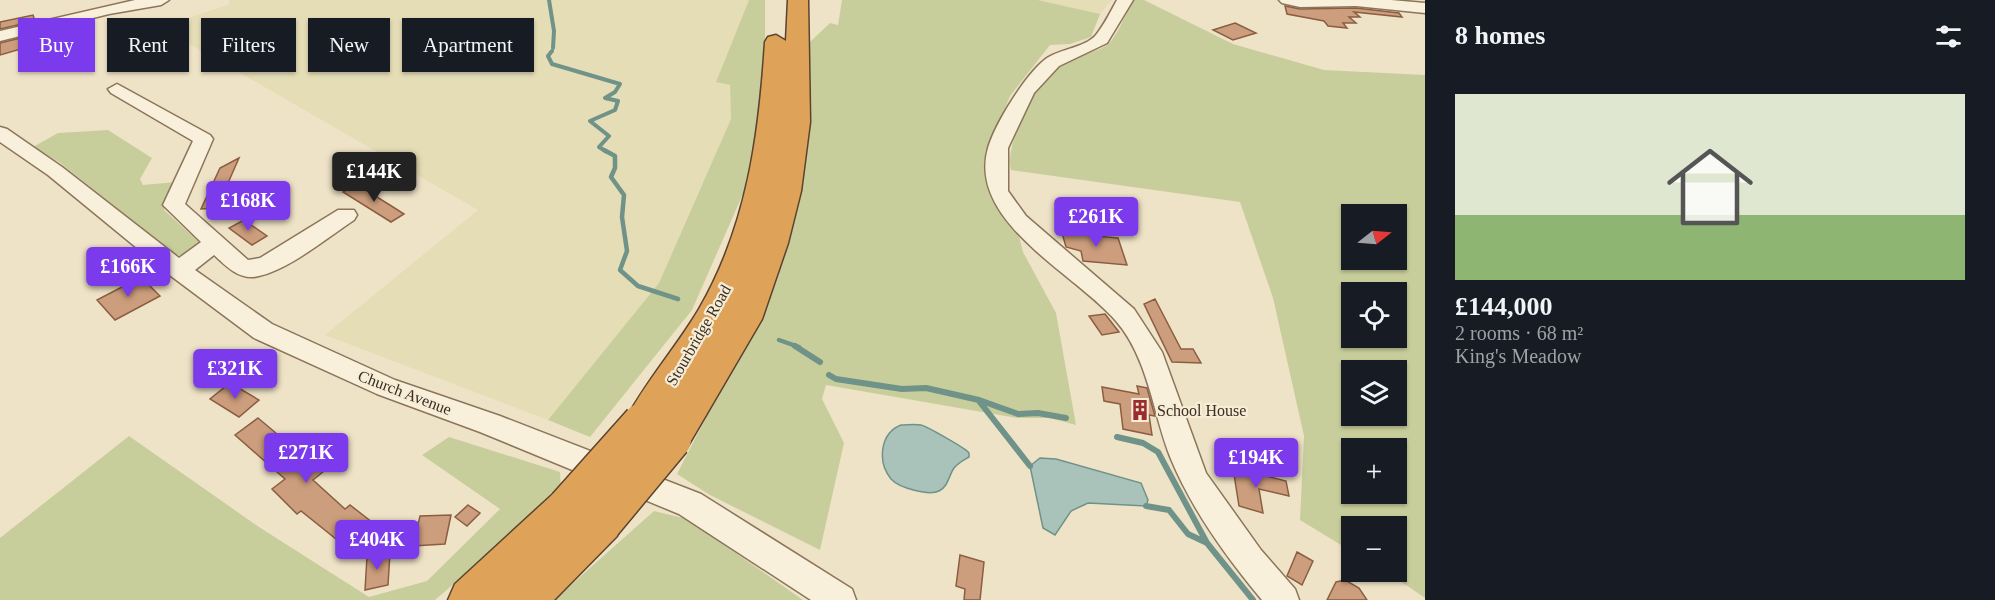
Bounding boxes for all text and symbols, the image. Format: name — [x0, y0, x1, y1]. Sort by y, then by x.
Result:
chip: Buy — [18, 18, 95, 72]
chip: Rent — [107, 18, 189, 72]
chip: Filters — [201, 18, 296, 72]
chip: New — [308, 18, 390, 72]
chip: Apartment — [402, 18, 534, 72]
icon: filters — [1932, 20, 1965, 53]
text: 8 homes — [1455, 21, 1545, 50]
icon: home — [1656, 133, 1764, 241]
pin: £144K — [332, 152, 416, 203]
text: £144K — [346, 160, 402, 182]
pin: £168K — [206, 181, 290, 232]
text: £168K — [220, 189, 276, 211]
pin: £261K — [1054, 197, 1138, 248]
north arrow — [1341, 204, 1407, 270]
map controls — [1341, 204, 1407, 582]
text: £261K — [1068, 205, 1124, 227]
pin: £166K — [86, 247, 170, 298]
text: £166K — [100, 255, 156, 277]
street label: Stourbridge Road — [663, 282, 735, 389]
button: locate — [1341, 282, 1407, 348]
text: £144,000 — [1455, 292, 1553, 321]
text: 2 rooms · 68 m² — [1455, 322, 1583, 344]
text: King's Meadow — [1455, 345, 1581, 367]
pin: £321K — [193, 349, 277, 400]
text: £321K — [207, 357, 263, 379]
button: layers — [1341, 360, 1407, 426]
street label: Church Avenue — [356, 367, 454, 418]
building icon: School House — [1128, 398, 1152, 422]
place label: School House — [1157, 402, 1246, 419]
pin: £271K — [264, 433, 348, 484]
pin: £194K — [1214, 438, 1298, 489]
button: + — [1341, 438, 1407, 504]
text: £271K — [278, 441, 334, 463]
text: £194K — [1228, 446, 1284, 468]
button: − — [1341, 516, 1407, 582]
pin: £404K — [335, 520, 419, 571]
text: £404K — [349, 528, 405, 550]

